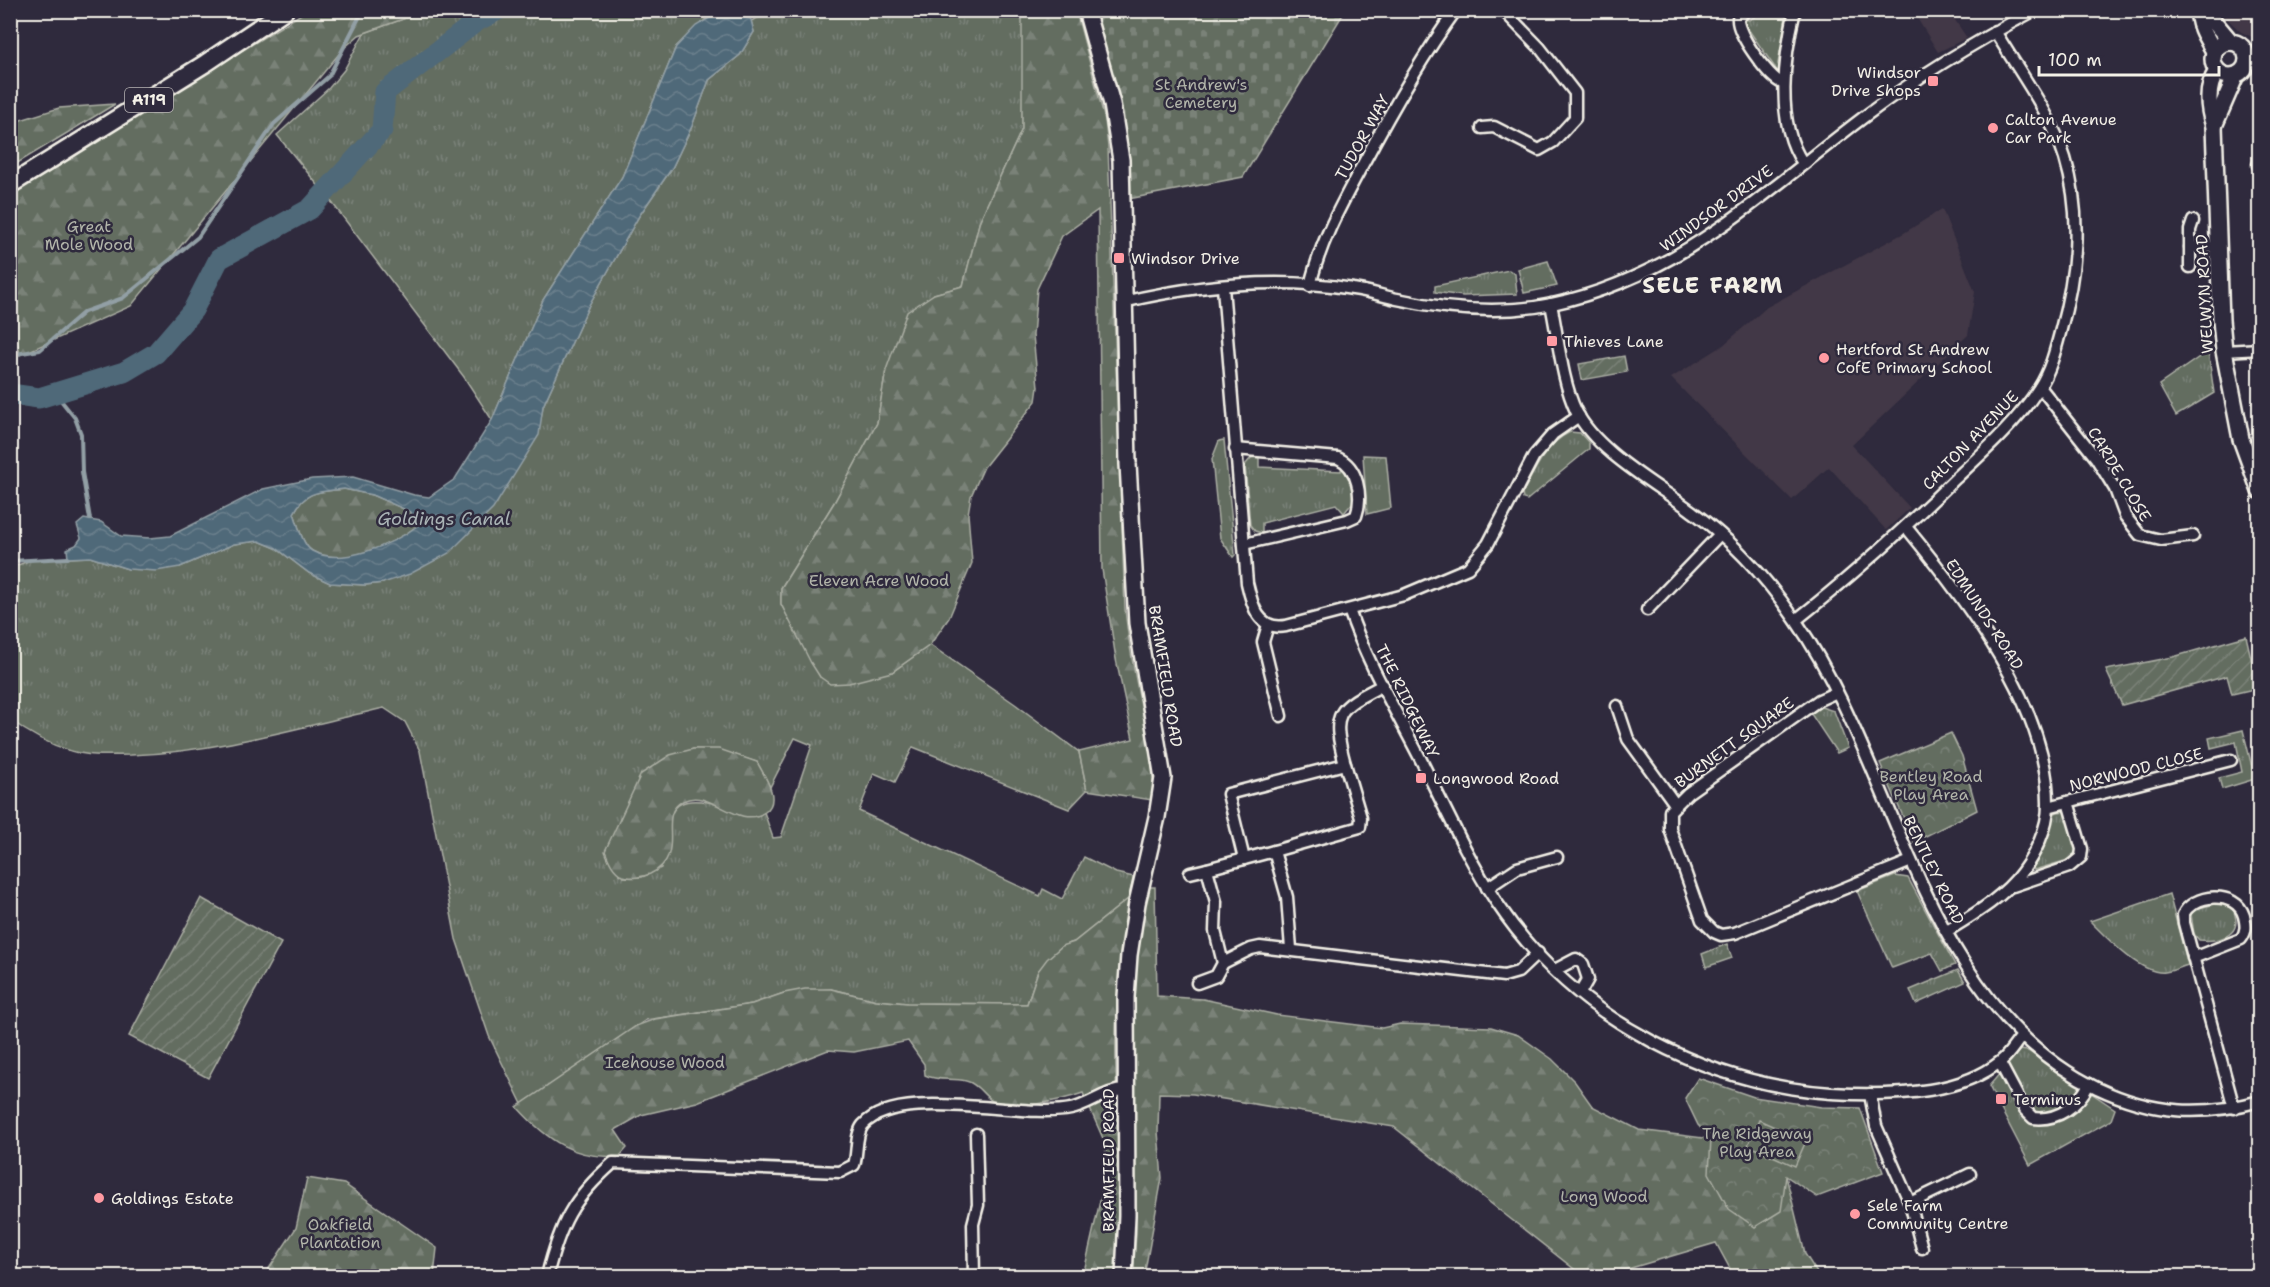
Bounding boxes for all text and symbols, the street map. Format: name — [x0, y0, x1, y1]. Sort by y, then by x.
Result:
scale bar — [2039, 39, 2219, 77]
text: 100 m — [2048, 48, 2102, 72]
place label: Windsor Drive Shops — [1831, 62, 1921, 101]
park label: St Andrew's Cemetery — [1155, 74, 1247, 113]
marker: Windsor Drive Shops — [1926, 74, 1940, 88]
road number: A119 — [125, 88, 173, 112]
street label: TUDOR WAY — [1330, 91, 1395, 184]
place label: Calton Avenue Car Park — [2005, 109, 2117, 148]
marker: Calton Avenue Car Park — [1986, 121, 2000, 135]
street label: WINDSOR DRIVE — [1656, 160, 1777, 257]
park label: Great Mole Wood — [45, 216, 133, 255]
street label: WELWYN ROAD — [2191, 234, 2218, 354]
place label: Windsor Drive — [1131, 248, 1240, 269]
marker: Windsor Drive — [1112, 251, 1126, 265]
district label: SELE FARM — [1642, 271, 1784, 300]
place label: Thieves Lane — [1564, 331, 1664, 352]
marker: Thieves Lane — [1545, 334, 1559, 348]
place label: Hertford St Andrew CofE Primary School — [1836, 339, 1992, 378]
marker: Hertford St Andrew CofE Primary School — [1817, 351, 1831, 365]
street label: CALTON AVENUE — [1918, 386, 2023, 494]
street label: CARDE CLOSE — [2083, 423, 2156, 525]
water label: Goldings Canal — [377, 507, 511, 531]
street label: EDMUNDS ROAD — [1941, 555, 2028, 674]
park label: Eleven Acre Wood — [809, 570, 949, 591]
street label: BRAMFIELD ROAD — [1144, 604, 1187, 748]
street label: THE RIDGEWAY — [1371, 641, 1444, 762]
street label: BURNETT SQUARE — [1671, 692, 1798, 793]
street label: NORWOOD CLOSE — [2067, 743, 2205, 796]
park label: Bentley Road Play Area — [1879, 766, 1983, 805]
place label: Longwood Road — [1433, 768, 1559, 789]
marker: Longwood Road — [1414, 771, 1428, 785]
street label: BENTLEY ROAD — [1898, 813, 1969, 928]
park label: Icehouse Wood — [605, 1052, 725, 1073]
street label: BRAMFIELD ROAD — [1098, 1088, 1119, 1232]
place label: Terminus — [2013, 1089, 2081, 1110]
marker: Terminus — [1994, 1092, 2008, 1106]
park label: The Ridgeway Play Area — [1702, 1123, 1812, 1162]
park label: Long Wood — [1560, 1186, 1648, 1207]
place label: Goldings Estate — [111, 1188, 234, 1209]
marker: Goldings Estate — [92, 1191, 106, 1205]
place label: Sele Farm Community Centre — [1867, 1195, 2009, 1234]
marker: Sele Farm Community Centre — [1848, 1207, 1862, 1221]
park label: Oakfield Plantation — [300, 1214, 380, 1253]

